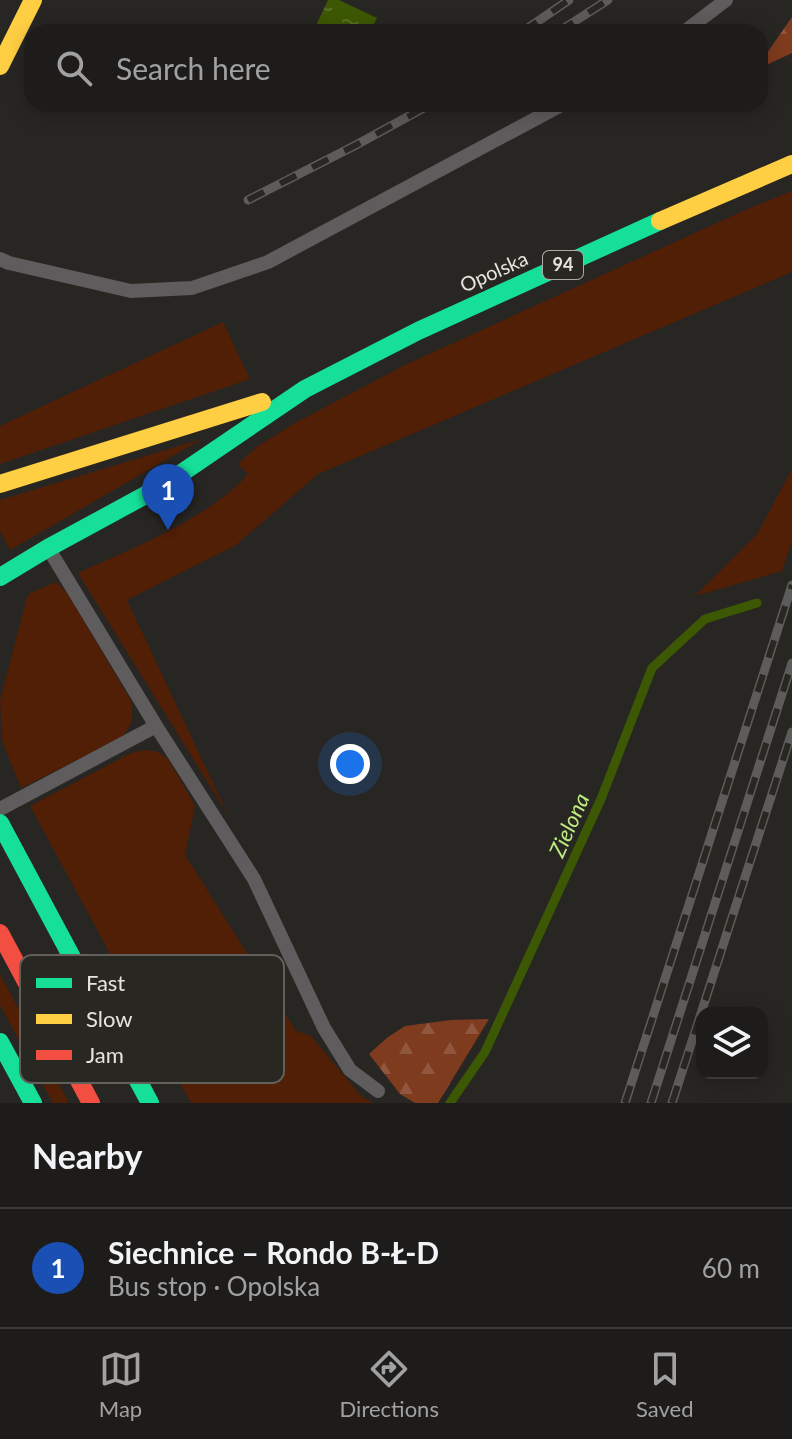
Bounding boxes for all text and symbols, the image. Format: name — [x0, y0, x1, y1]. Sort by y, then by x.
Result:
search box — [24, 24, 768, 112]
icon: search — [52, 46, 96, 90]
text: Search here — [116, 50, 271, 86]
street label: Opolska — [456, 246, 531, 297]
road number: 94 — [543, 251, 583, 279]
pin: 1 — [142, 464, 194, 530]
your location — [330, 744, 370, 784]
water label: Zielona — [542, 789, 595, 862]
legend — [20, 955, 284, 1083]
text: Fast — [86, 969, 125, 996]
text: Slow — [86, 1005, 133, 1032]
map controls — [696, 1007, 768, 1079]
button: layers — [696, 1007, 768, 1079]
text: Jam — [86, 1041, 124, 1068]
text: Nearby — [32, 1135, 143, 1176]
text: Siechnice – Rondo B-Ł-D — [108, 1234, 439, 1270]
text: 1 — [50, 1252, 66, 1284]
text: 60 m — [702, 1252, 760, 1284]
text: Bus stop · Opolska — [108, 1270, 320, 1302]
tab: Map — [99, 1347, 143, 1422]
tab: Directions — [340, 1347, 439, 1422]
tab: Saved — [636, 1347, 693, 1422]

